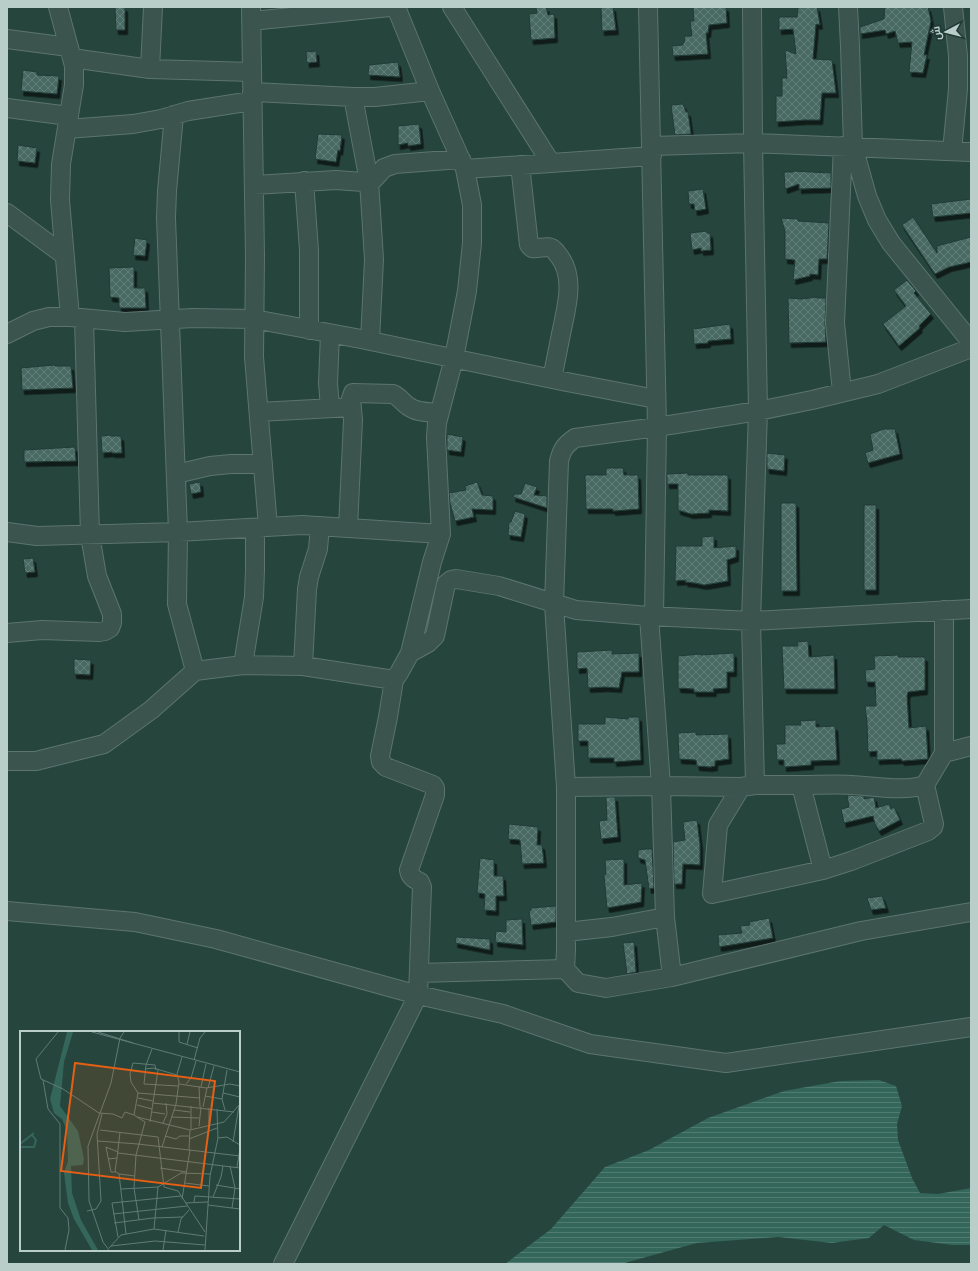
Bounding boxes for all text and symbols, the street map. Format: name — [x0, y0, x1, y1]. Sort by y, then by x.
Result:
north arrow — [926, 12, 966, 52]
text: ش — [929, 25, 944, 41]
inset map — [20, 1031, 240, 1251]

